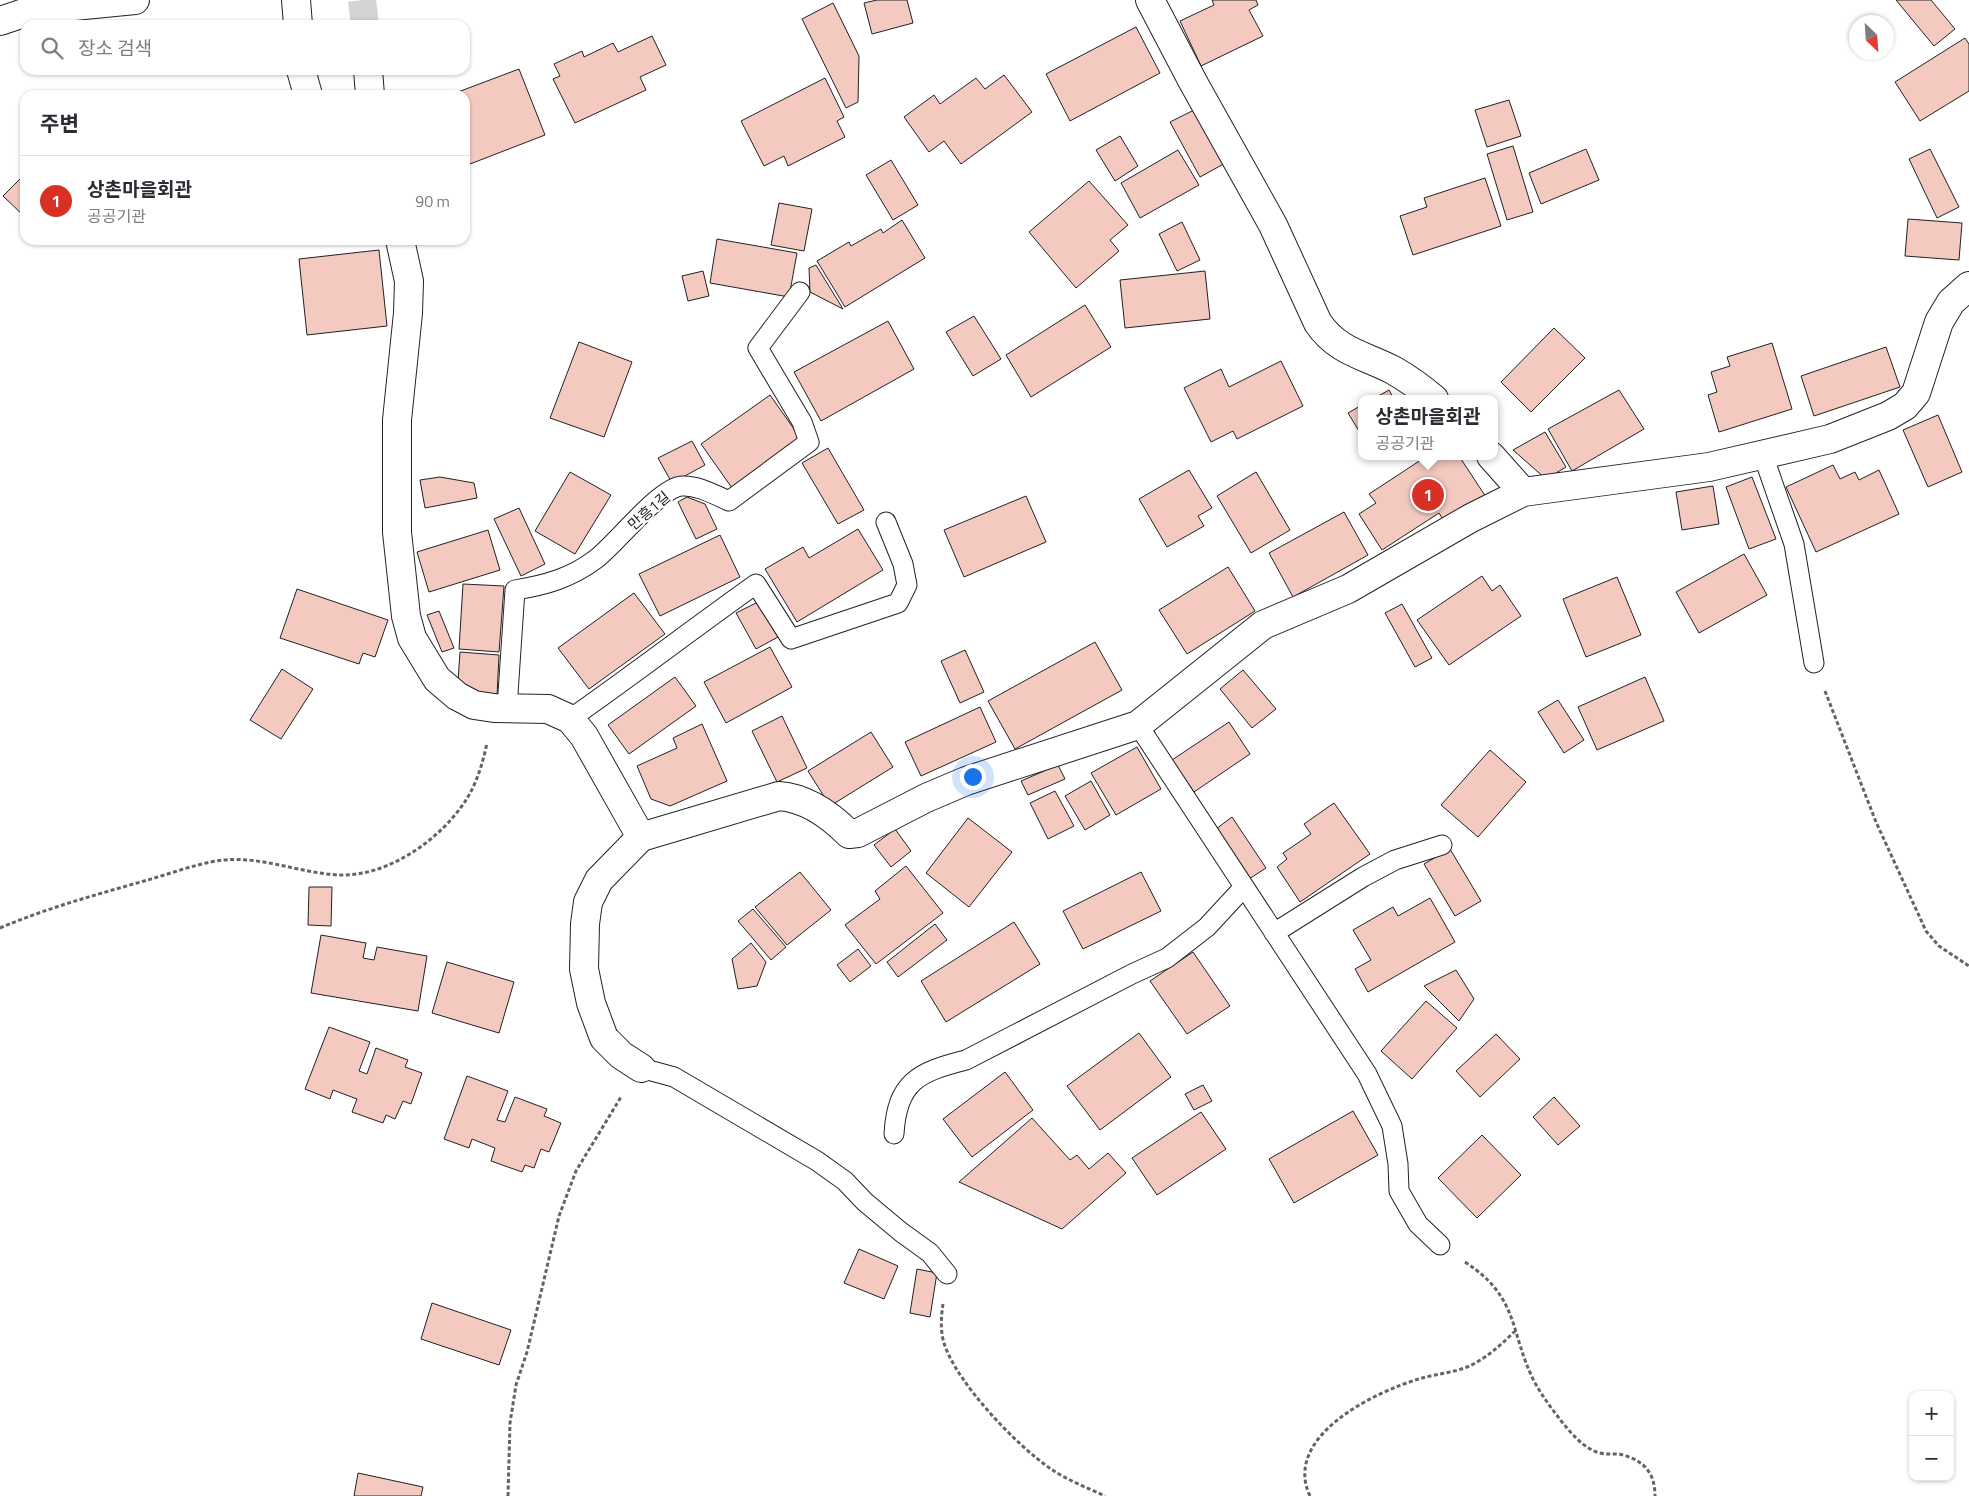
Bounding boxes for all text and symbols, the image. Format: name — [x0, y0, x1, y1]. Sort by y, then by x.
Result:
north arrow — [1849, 15, 1894, 60]
search box — [20, 20, 470, 75]
text: 장소 검색 — [78, 33, 152, 62]
icon: search — [38, 34, 66, 62]
text: 주변 — [40, 107, 79, 139]
text: 상촌마을회관 — [87, 174, 192, 203]
text: 1 — [52, 189, 60, 213]
text: 90 m — [415, 189, 450, 213]
text: 공공기관 — [87, 204, 146, 228]
popup — [1358, 395, 1498, 460]
text: 상촌마을회관 — [1376, 401, 1480, 430]
text: 공공기관 — [1376, 431, 1434, 455]
pin: 1 — [1412, 476, 1444, 514]
street label: 만흥1길 — [622, 486, 675, 536]
your location — [960, 764, 986, 790]
map controls — [1909, 1391, 1954, 1481]
button: + — [1909, 1391, 1954, 1436]
button: − — [1909, 1436, 1954, 1481]

